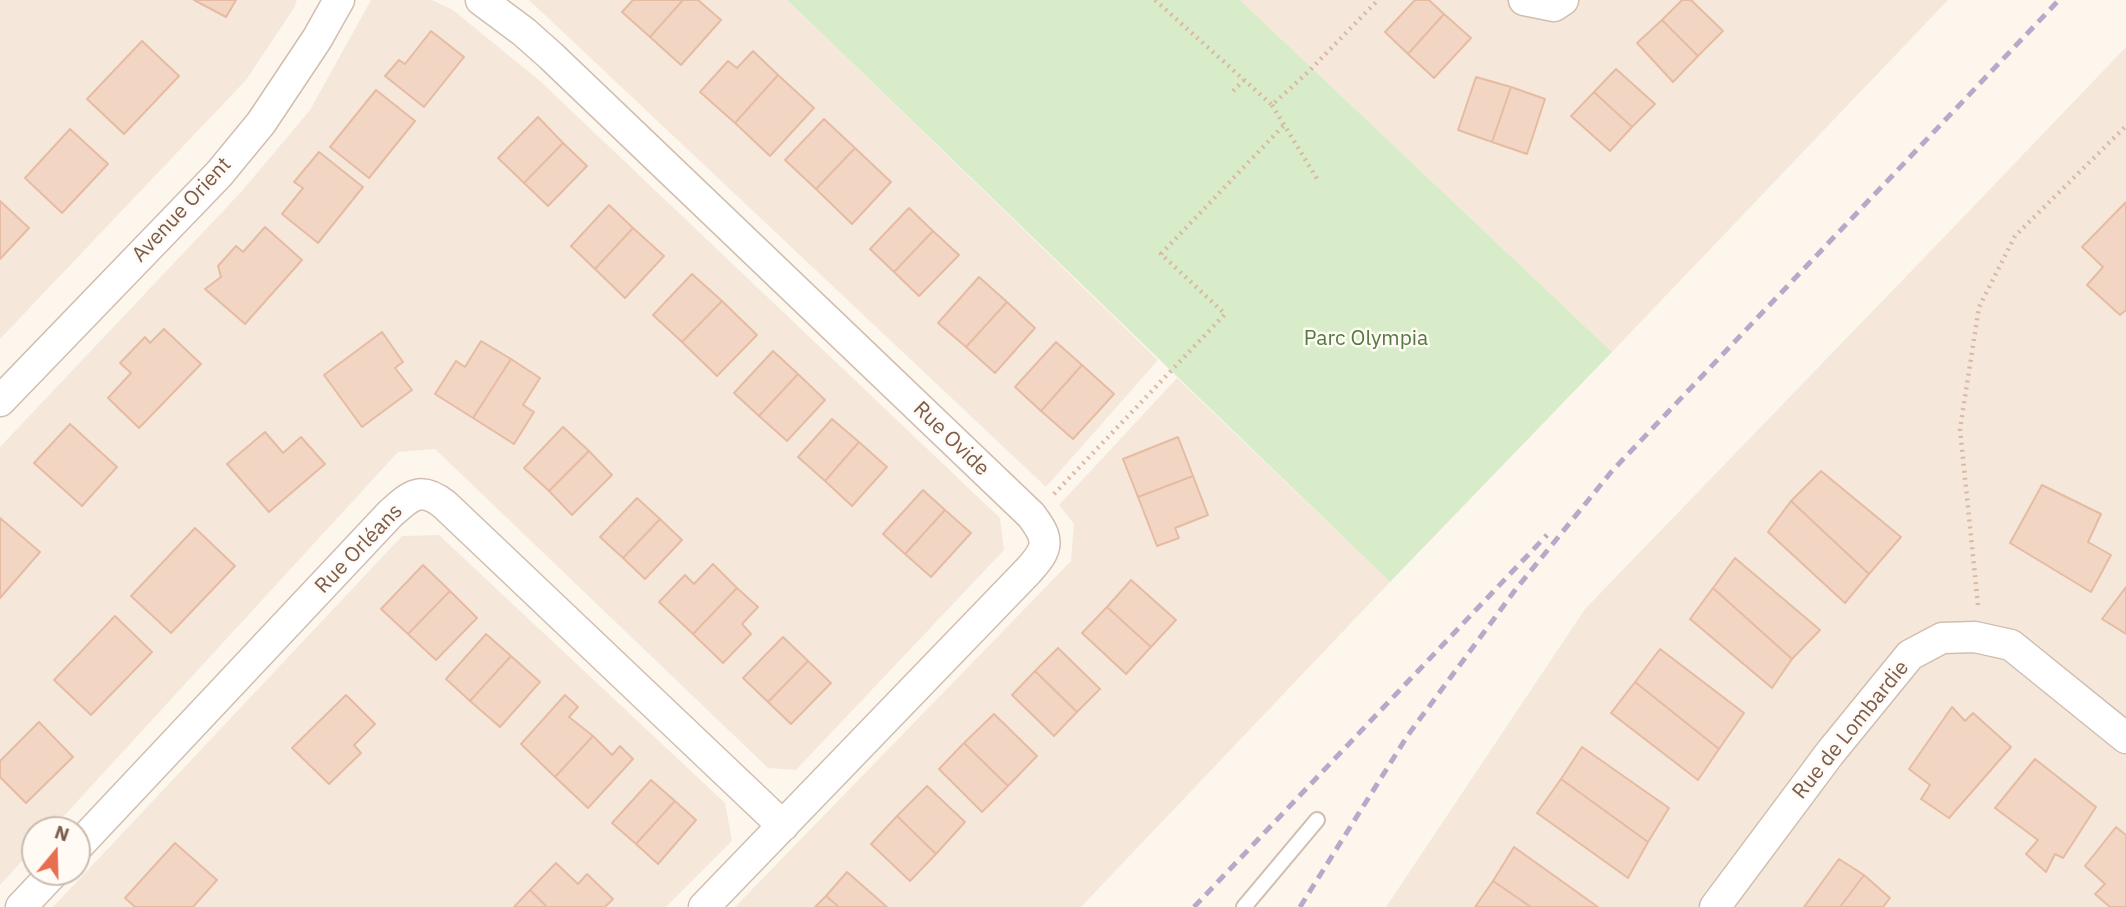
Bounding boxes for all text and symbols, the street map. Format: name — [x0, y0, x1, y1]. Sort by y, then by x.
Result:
street label: Avenue Orient — [127, 153, 237, 267]
park label: Parc Olympia — [1304, 326, 1428, 352]
street label: Rue Ovide — [908, 397, 994, 481]
street label: Rue Orléans — [310, 499, 408, 599]
street label: Rue de Lombardie — [1787, 656, 1915, 804]
north arrow — [21, 816, 91, 886]
text: N — [52, 819, 73, 847]

